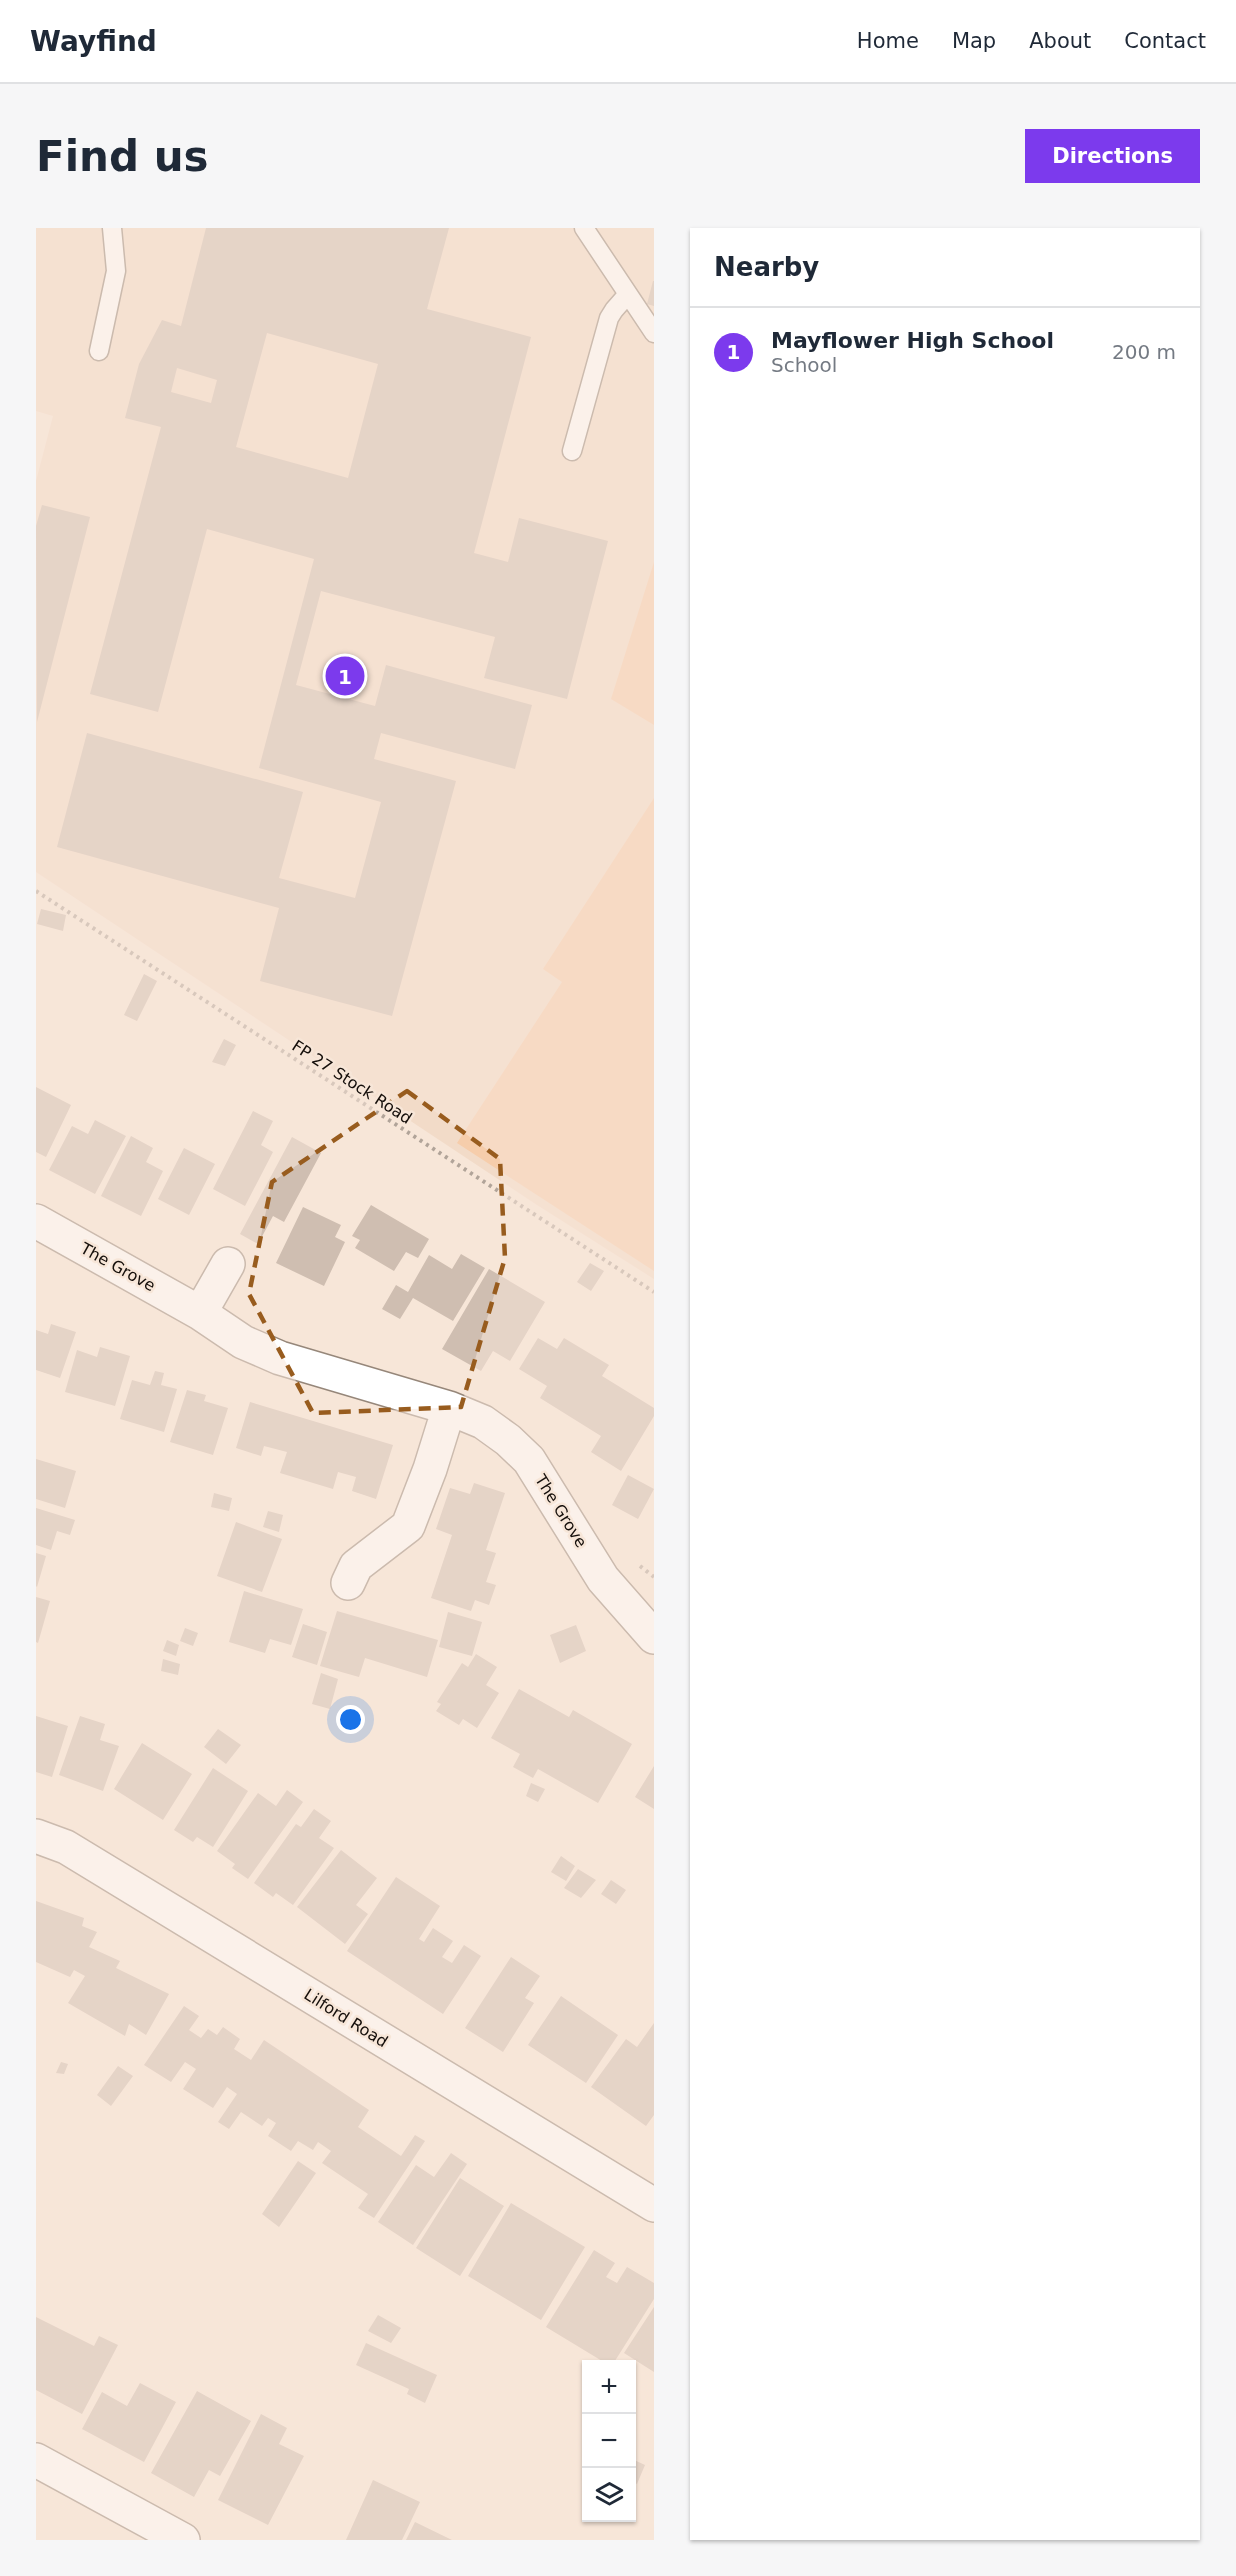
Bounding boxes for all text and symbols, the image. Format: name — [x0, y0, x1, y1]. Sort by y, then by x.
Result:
text: Wayfind — [30, 25, 157, 58]
text: Home — [857, 29, 919, 53]
text: Map — [952, 29, 996, 53]
text: About — [1029, 29, 1091, 53]
text: Contact — [1124, 29, 1206, 53]
button: Directions — [1025, 129, 1200, 183]
text: Find us — [36, 132, 209, 181]
text: Nearby — [714, 252, 819, 282]
text: Mayflower High School — [771, 328, 1054, 353]
text: 1 — [727, 340, 740, 364]
text: 200 m — [1112, 340, 1176, 364]
text: School — [771, 353, 837, 377]
pin: 1 — [326, 654, 364, 698]
street label: FP 27 Stock Road — [289, 1036, 415, 1128]
street label: The Grove — [76, 1238, 159, 1295]
street label: The Grove — [531, 1470, 591, 1551]
your location — [336, 1705, 365, 1734]
street label: Lilford Road — [301, 1985, 391, 2051]
map controls — [582, 2360, 636, 2522]
button: + — [582, 2360, 636, 2414]
button: − — [582, 2414, 636, 2468]
button: layers — [582, 2468, 636, 2522]

